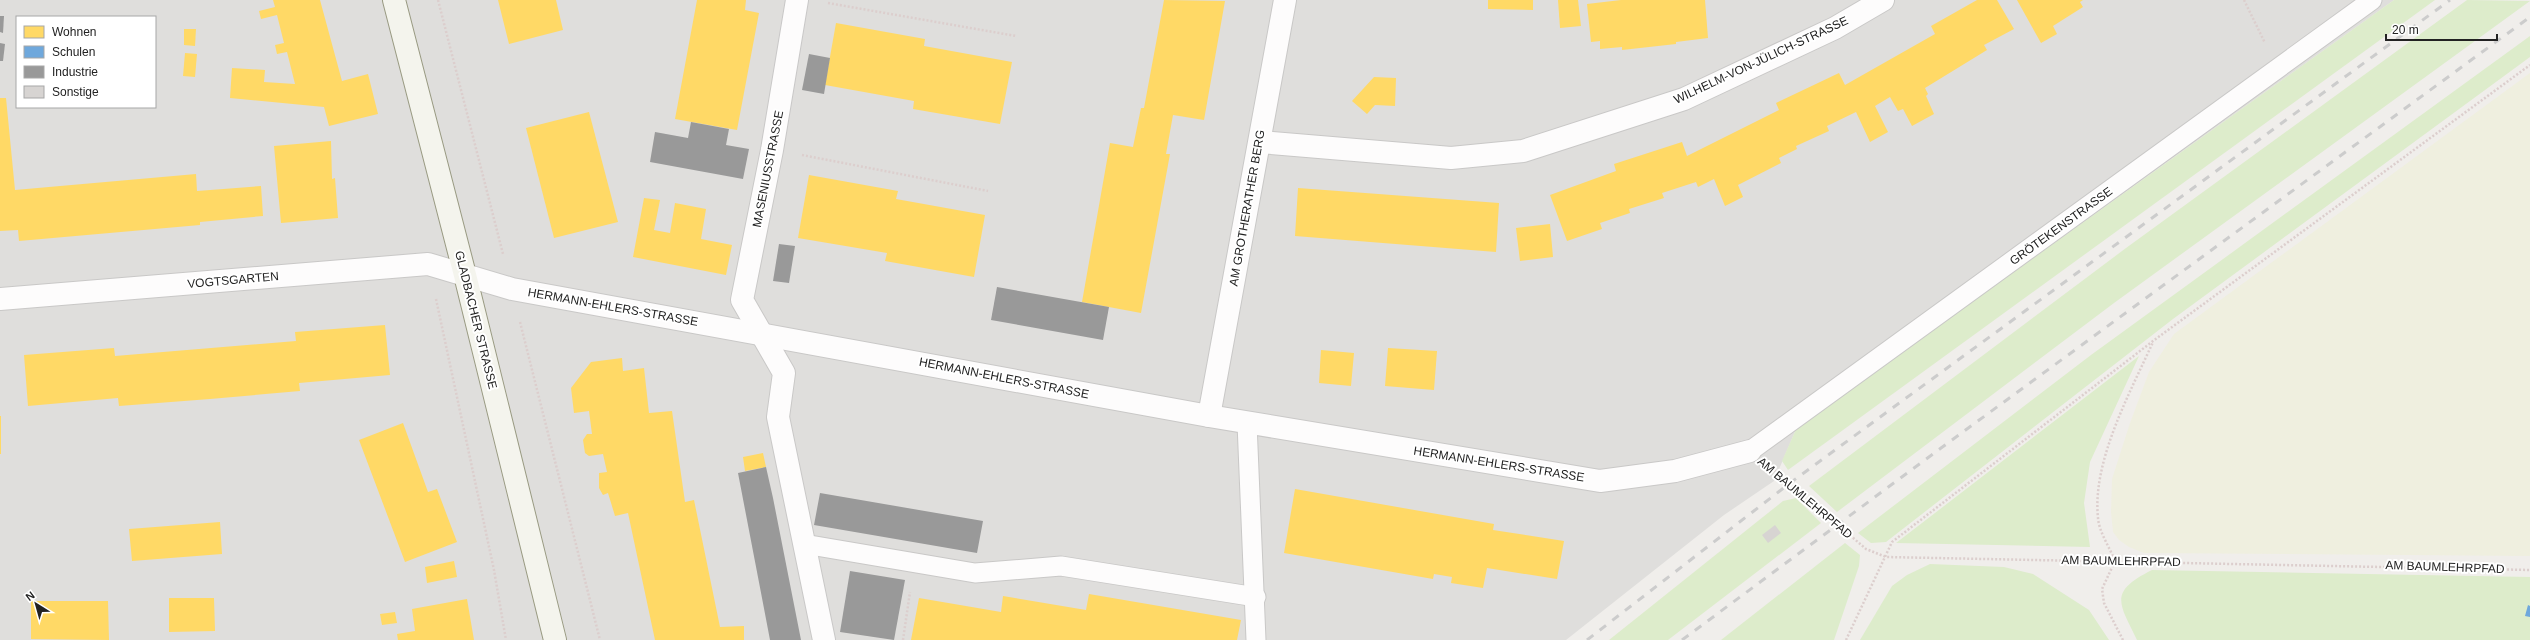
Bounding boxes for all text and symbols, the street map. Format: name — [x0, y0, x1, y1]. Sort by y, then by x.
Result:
street label: WILHELM-VON-JÜLICH-STRASSE — [1672, 13, 1850, 107]
legend — [16, 16, 156, 108]
scale bar — [2386, 16, 2497, 42]
text: 20 m — [2392, 23, 2419, 37]
text: Wohnen — [52, 25, 96, 39]
text: Schulen — [52, 45, 95, 59]
text: Industrie — [52, 65, 98, 79]
text: Sonstige — [52, 85, 99, 99]
street label: MASENIUSSTRASSE — [750, 109, 786, 229]
street label: AM GROTHERATHER BERG — [1226, 129, 1268, 287]
street label: GRÖTEKENSTRASSE — [2007, 184, 2115, 268]
street label: GLADBACHER STRASSE — [452, 249, 500, 391]
street label: VOGTSGARTEN — [187, 269, 279, 291]
street label: HERMANN-EHLERS-STRASSE — [527, 285, 699, 329]
street label: HERMANN-EHLERS-STRASSE — [918, 355, 1090, 401]
street label: HERMANN-EHLERS-STRASSE — [1413, 444, 1585, 484]
street label: AM BAUMLEHRPFAD — [1755, 454, 1855, 542]
street label: AM BAUMLEHRPFAD — [2061, 553, 2181, 569]
street label: AM BAUMLEHRPFAD — [2385, 558, 2505, 576]
north arrow — [16, 584, 56, 624]
text: N — [23, 589, 37, 603]

